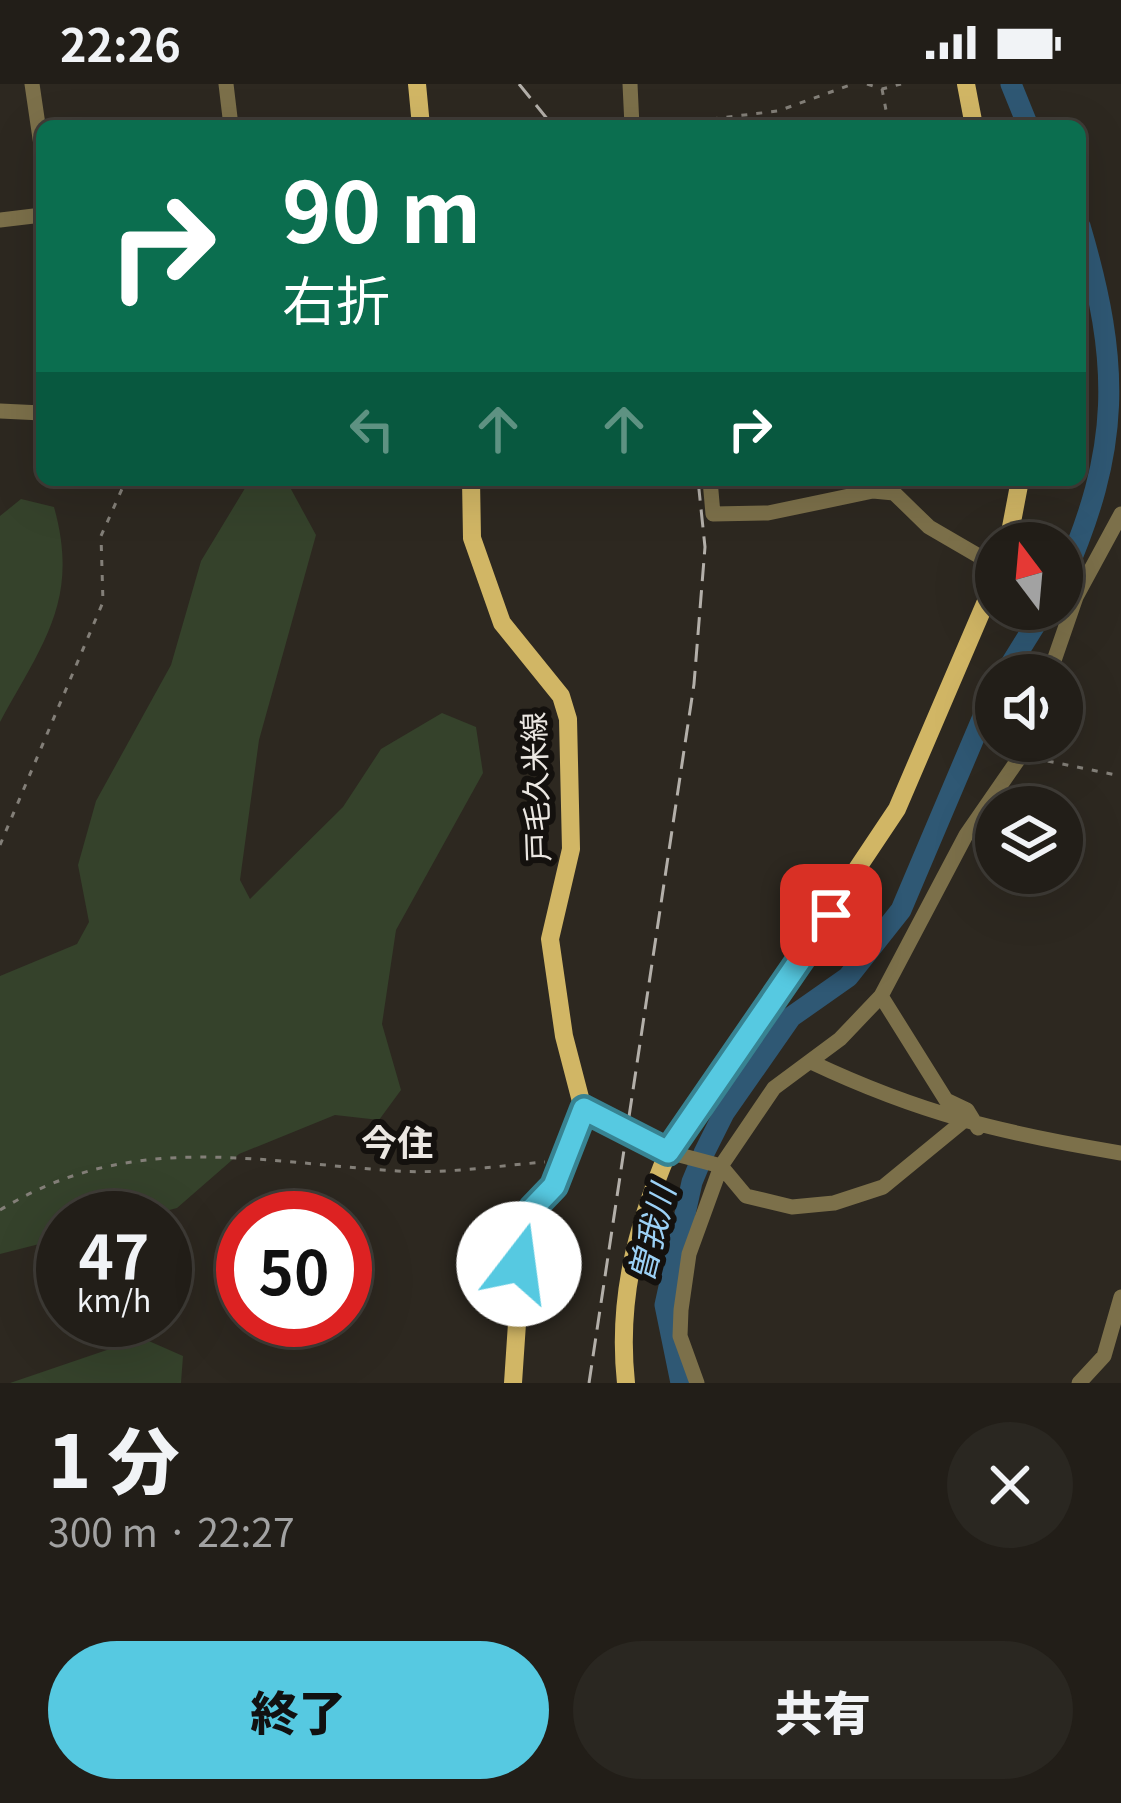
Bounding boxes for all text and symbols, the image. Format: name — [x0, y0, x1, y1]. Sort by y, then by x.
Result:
text: 22:26 — [60, 10, 181, 75]
text: 90 m — [282, 146, 481, 267]
icon: right — [84, 168, 240, 324]
text: 右折 — [282, 258, 390, 337]
icon: left — [339, 396, 405, 462]
icon: ahead — [465, 396, 531, 462]
icon: ahead — [591, 396, 657, 462]
icon: right — [717, 396, 783, 462]
north arrow — [975, 522, 1083, 630]
map controls — [975, 522, 1083, 894]
button: sound — [975, 654, 1083, 762]
street label: 戸毛久米線 — [509, 711, 559, 863]
button: layers — [975, 786, 1083, 894]
pin — [780, 864, 882, 966]
icon: arrive — [798, 882, 864, 948]
district label: 今住 — [361, 1114, 433, 1166]
water label: 曽我川 — [615, 1176, 686, 1287]
speed limit sign: 50 — [216, 1191, 372, 1347]
position arrow — [456, 1201, 582, 1327]
text: 47 — [79, 1210, 149, 1297]
text: km/h — [77, 1277, 151, 1321]
text: 1 分 — [48, 1404, 180, 1509]
button: close — [947, 1422, 1073, 1548]
text: 300 m · 22:27 — [48, 1502, 295, 1558]
button: 終了 — [48, 1641, 549, 1779]
button: 共有 — [573, 1641, 1073, 1779]

